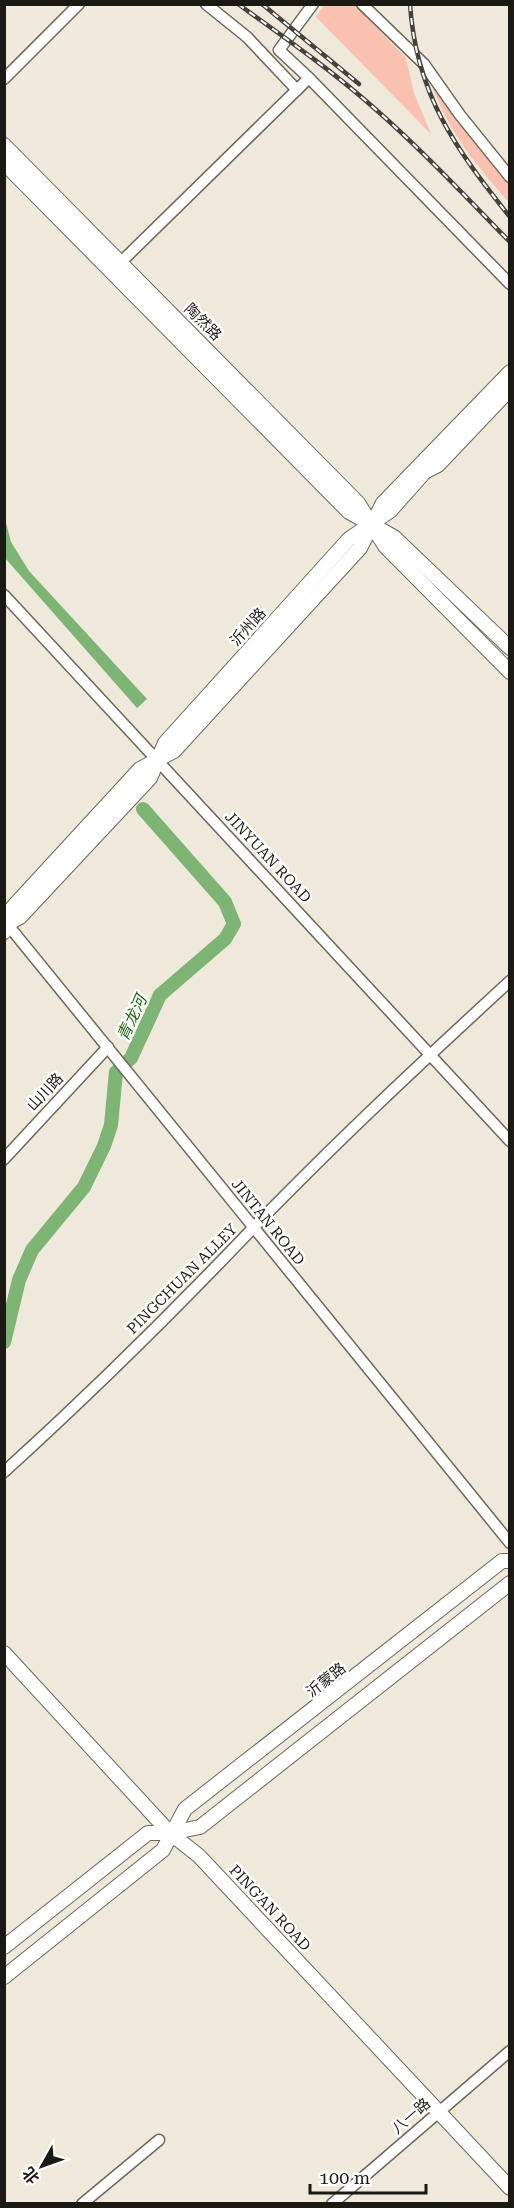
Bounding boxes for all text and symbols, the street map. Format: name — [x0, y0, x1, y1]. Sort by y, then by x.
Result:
street label: 陶然路 — [181, 300, 225, 344]
street label: 沂州路 — [226, 604, 270, 650]
street label: JINYUAN ROAD — [221, 808, 315, 906]
water label: 青龙河 — [113, 990, 152, 1044]
street label: 山川路 — [23, 1069, 67, 1115]
street label: JINTAN ROAD — [228, 1175, 308, 1269]
street label: PINGCHUAN ALLEY — [123, 1220, 241, 1338]
street label: 沂蒙路 — [303, 1659, 349, 1701]
street label: PING'AN ROAD — [226, 1861, 314, 1955]
street label: 八一路 — [388, 2094, 434, 2138]
north arrow — [12, 2136, 72, 2196]
scale bar — [310, 2157, 426, 2195]
text: 北 — [18, 2163, 43, 2188]
text: 100 m — [319, 2167, 370, 2188]

